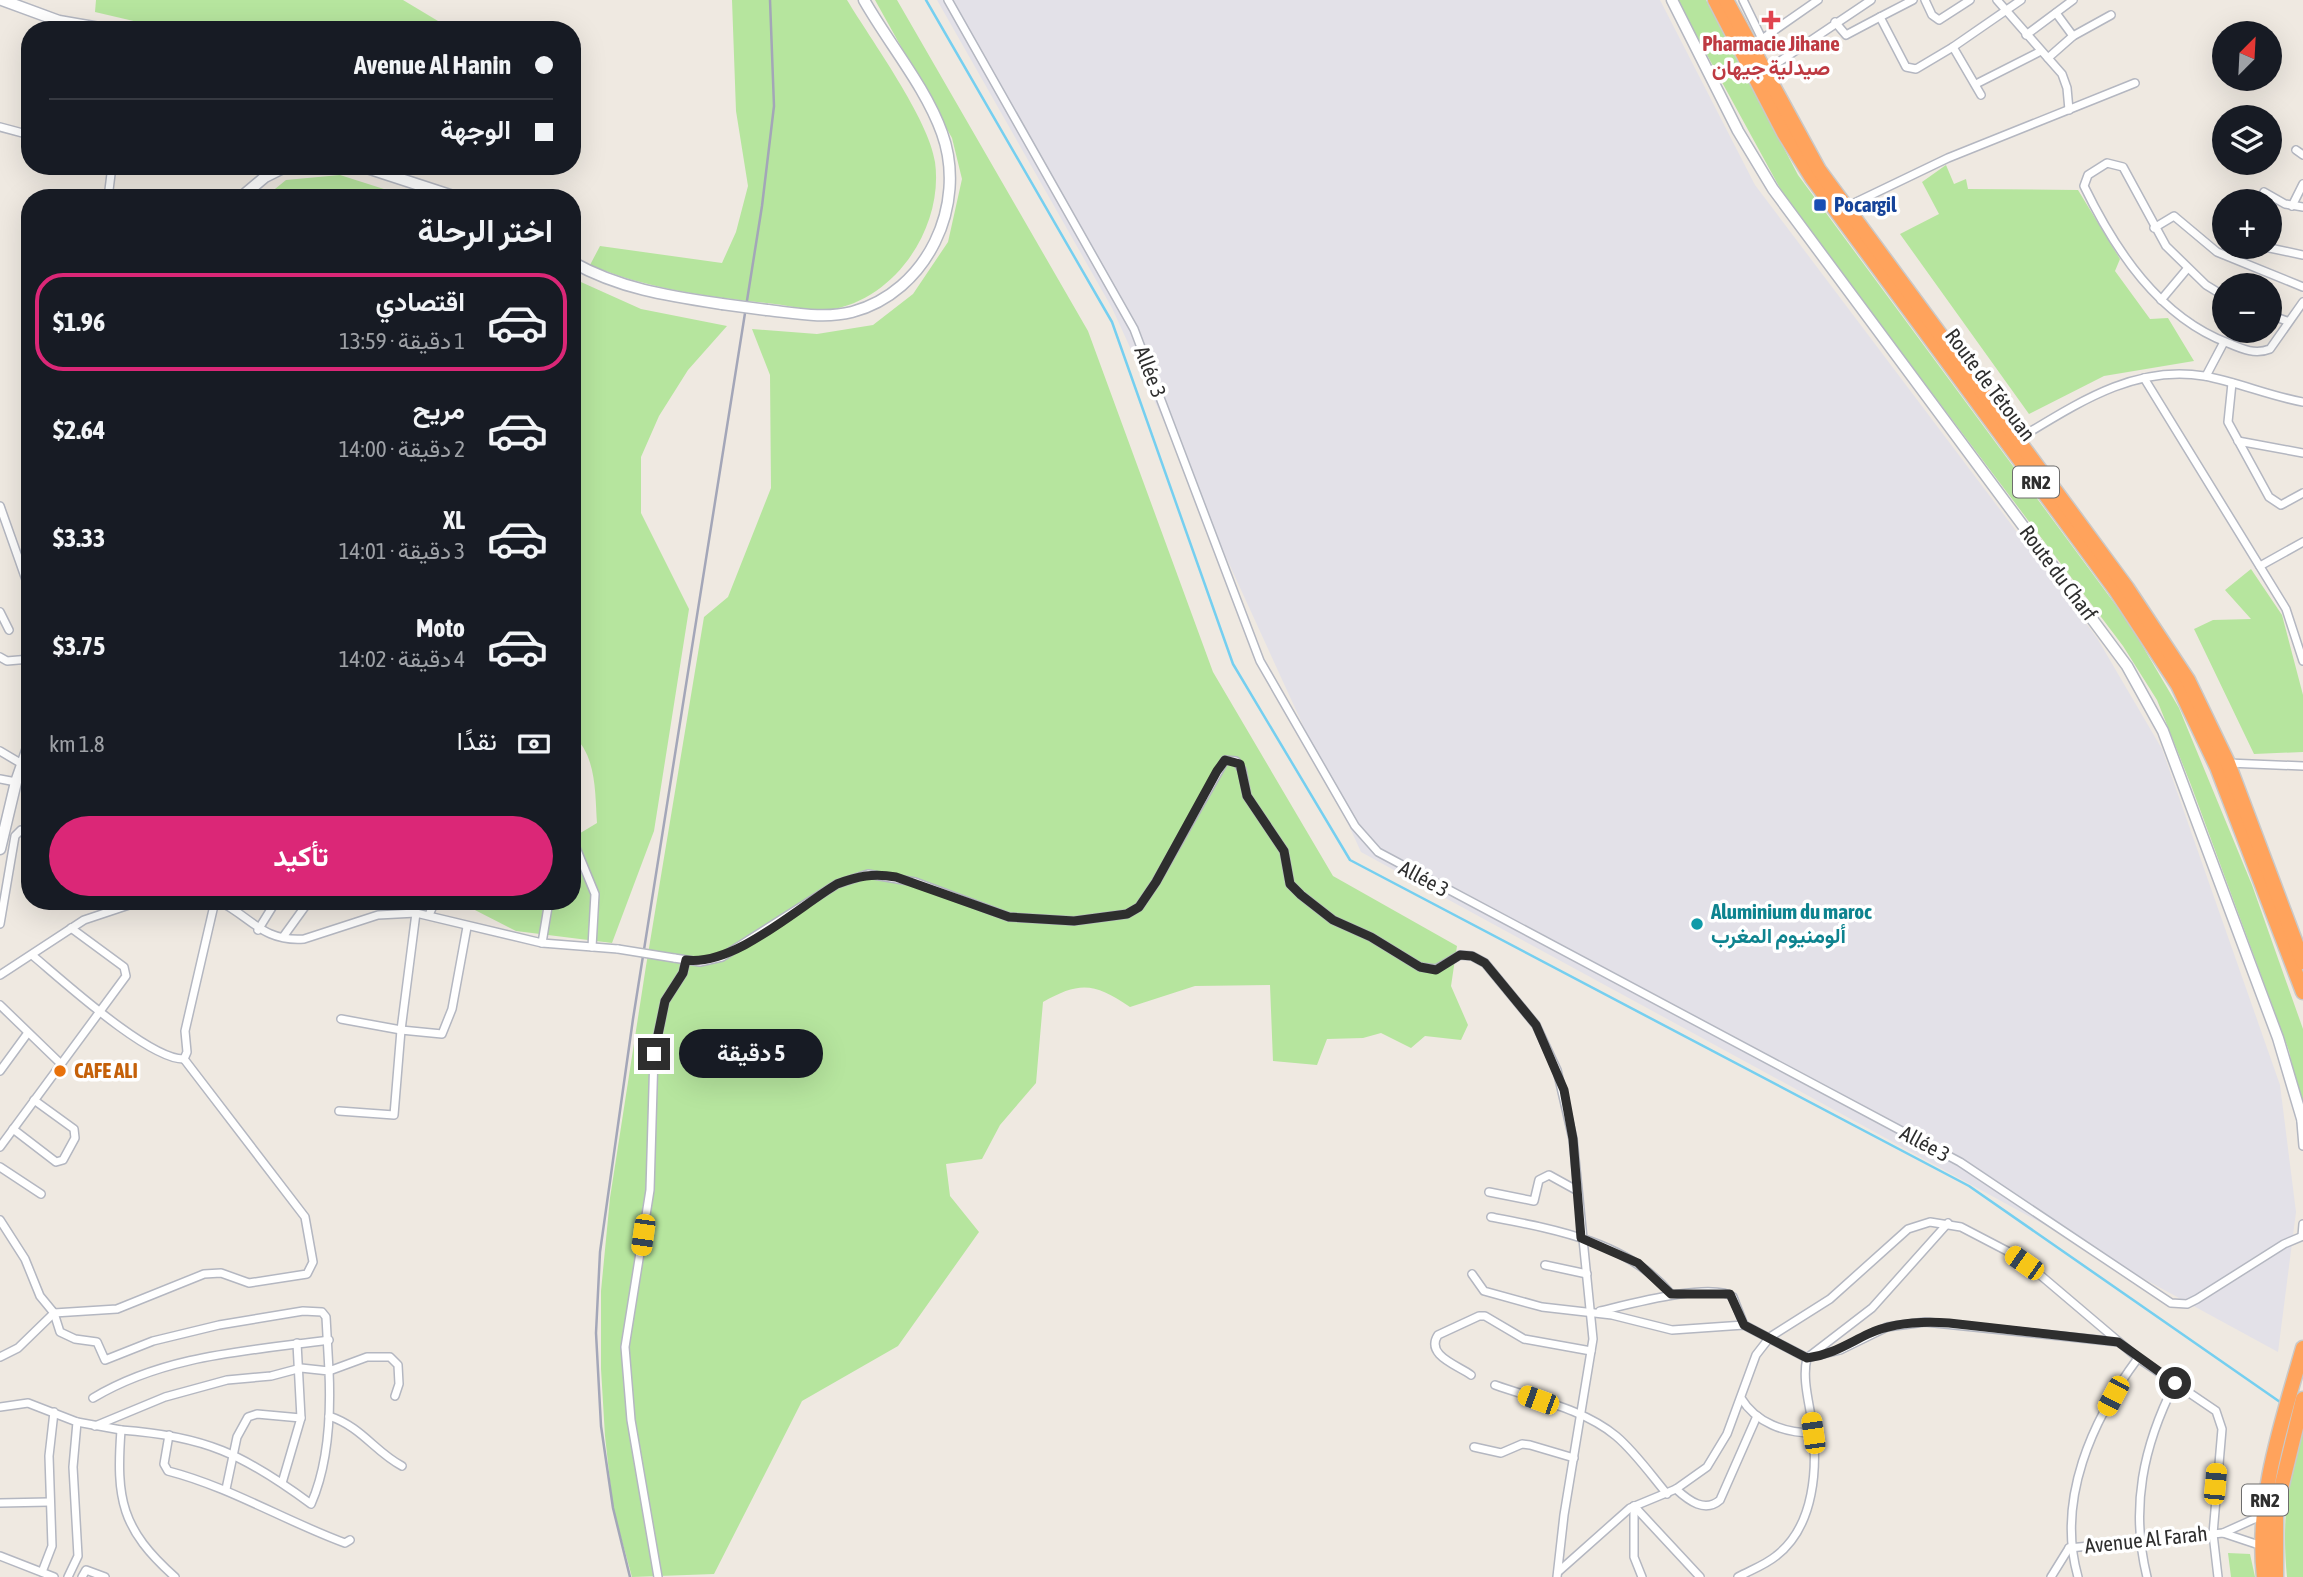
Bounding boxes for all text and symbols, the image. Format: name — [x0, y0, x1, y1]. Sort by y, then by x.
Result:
marker: Pharmacie Jihane صيدلية جيهان — [1763, 12, 1779, 28]
north arrow — [2212, 21, 2282, 91]
map controls — [2212, 21, 2282, 343]
place label: Pharmacie Jihane صيدلية جيهان — [1702, 31, 1840, 81]
text: Avenue Al Hanin — [354, 50, 511, 80]
button: layers — [2212, 105, 2282, 175]
text: الوجهة — [440, 115, 511, 145]
button: + — [2212, 189, 2282, 259]
place label: Pocargil — [1834, 192, 1897, 216]
marker: Pocargil — [1812, 197, 1828, 213]
text: اختر الرحلة — [417, 212, 553, 249]
button: − — [2212, 273, 2282, 343]
text: اقتصادي — [376, 287, 465, 317]
icon: car — [486, 291, 549, 354]
text: $1.96 — [53, 307, 105, 337]
street label: Route de Tétouan — [1941, 323, 2041, 445]
text: 1 دقيقة · 13:59 — [339, 328, 465, 354]
street label: Allée 3 — [1130, 343, 1172, 401]
text: مريح — [413, 395, 465, 425]
icon: car — [486, 399, 549, 462]
text: $2.64 — [53, 415, 105, 445]
text: 2 دقيقة · 14:00 — [339, 436, 465, 462]
road number: RN2 — [2013, 467, 2059, 498]
text: XL — [443, 505, 465, 535]
icon: car — [486, 507, 549, 570]
street label: Route du Charf — [2015, 520, 2102, 625]
text: $3.33 — [53, 523, 105, 553]
text: 3 دقيقة · 14:01 — [339, 538, 465, 564]
text: Moto — [416, 613, 465, 643]
icon: car — [486, 615, 549, 678]
text: $3.75 — [53, 631, 105, 661]
text: 4 دقيقة · 14:02 — [339, 646, 465, 672]
icon: cash — [515, 725, 553, 763]
text: نقدًا — [457, 726, 497, 756]
text: 1.8 km — [49, 731, 105, 757]
button: تأكيد — [49, 816, 553, 896]
street label: Allée 3 — [1395, 855, 1453, 901]
place label: Aluminium du maroc ألومنيوم المغرب — [1710, 899, 1872, 950]
marker: Aluminium du maroc ألومنيوم المغرب — [1689, 916, 1705, 932]
callout: 5 دقيقة — [678, 1030, 822, 1078]
route end — [638, 1038, 670, 1070]
text: 5 دقيقة — [717, 1040, 785, 1066]
place label: CAFE ALI — [74, 1058, 138, 1082]
marker: CAFE ALI — [52, 1063, 68, 1079]
street label: Allée 3 — [1896, 1120, 1954, 1166]
car — [630, 1213, 657, 1257]
car — [2001, 1242, 2048, 1284]
route start — [2159, 1367, 2191, 1399]
car — [2094, 1373, 2133, 1419]
car — [1515, 1383, 1562, 1417]
car — [1800, 1411, 1827, 1455]
car — [2203, 1462, 2228, 1506]
road number: RN2 — [2242, 1484, 2288, 1516]
street label: Avenue Al Farah — [2083, 1521, 2208, 1557]

